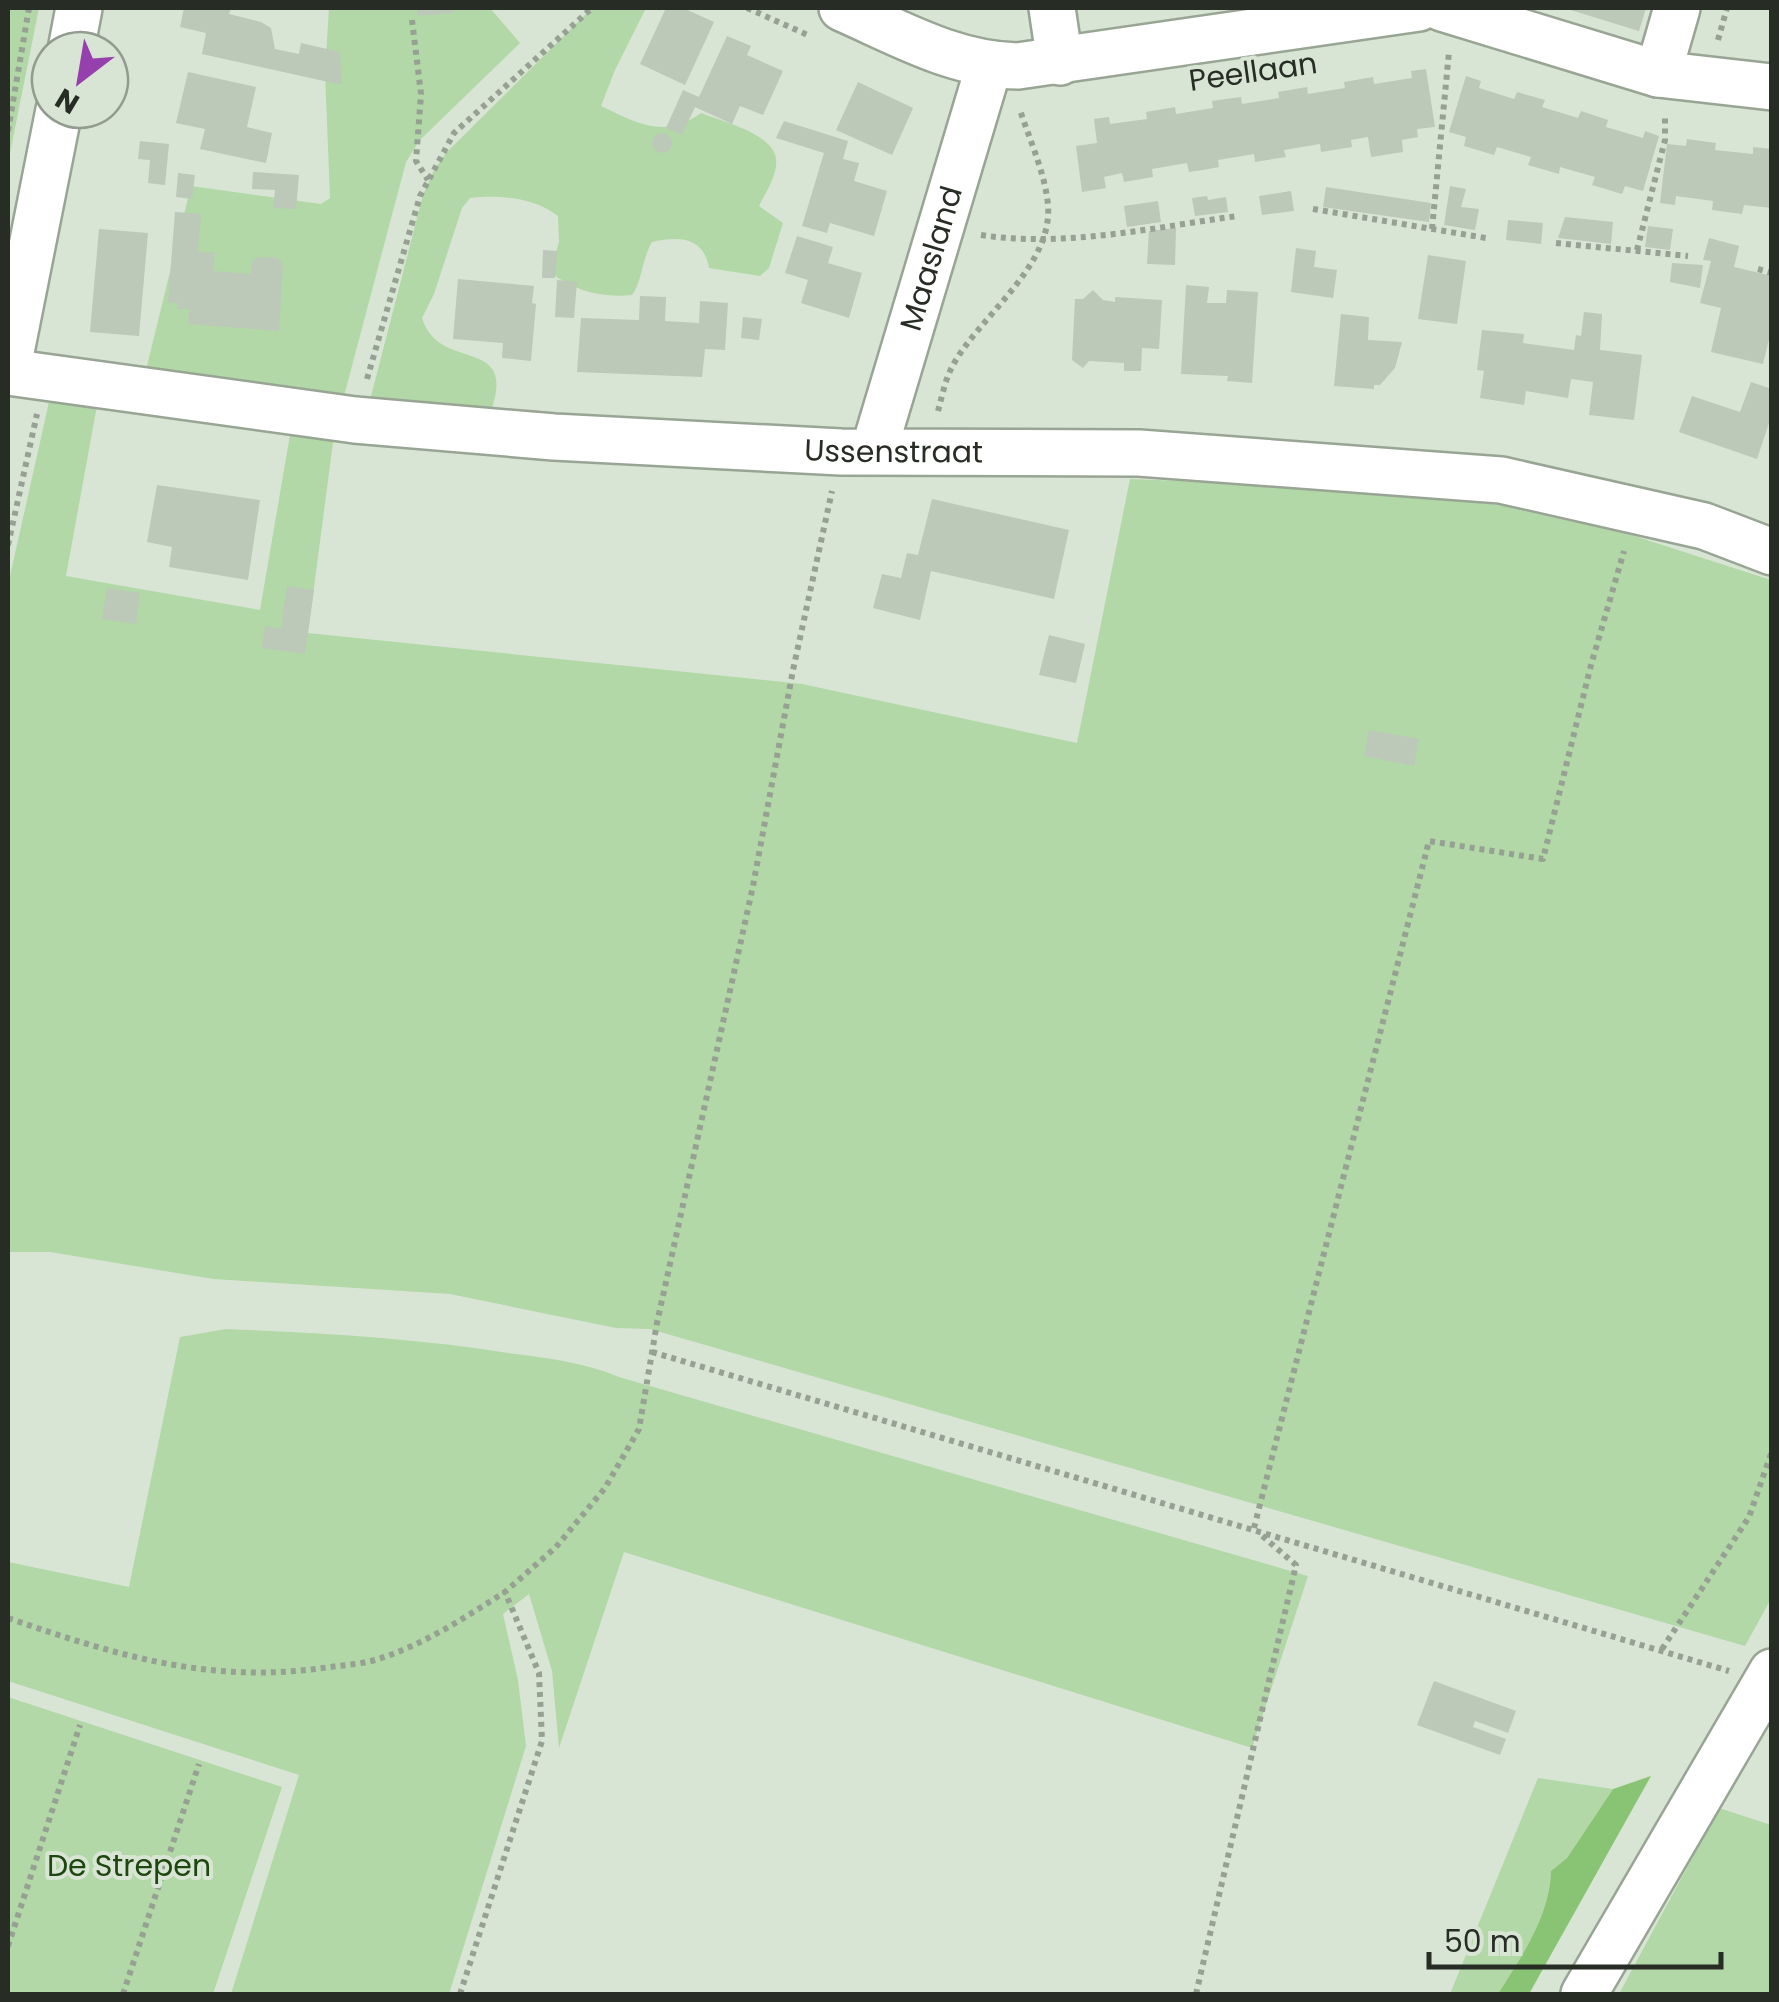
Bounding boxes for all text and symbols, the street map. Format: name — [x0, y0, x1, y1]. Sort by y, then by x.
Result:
north arrow — [30, 30, 130, 130]
street label: Peellaan — [1186, 41, 1320, 102]
text: N — [48, 79, 86, 123]
street label: Maasland — [889, 181, 973, 336]
street label: Ussenstraat — [803, 428, 983, 473]
park label: De Strepen — [47, 1844, 211, 1887]
scale bar — [1429, 1907, 1722, 1969]
text: 50 m — [1444, 1920, 1521, 1963]

